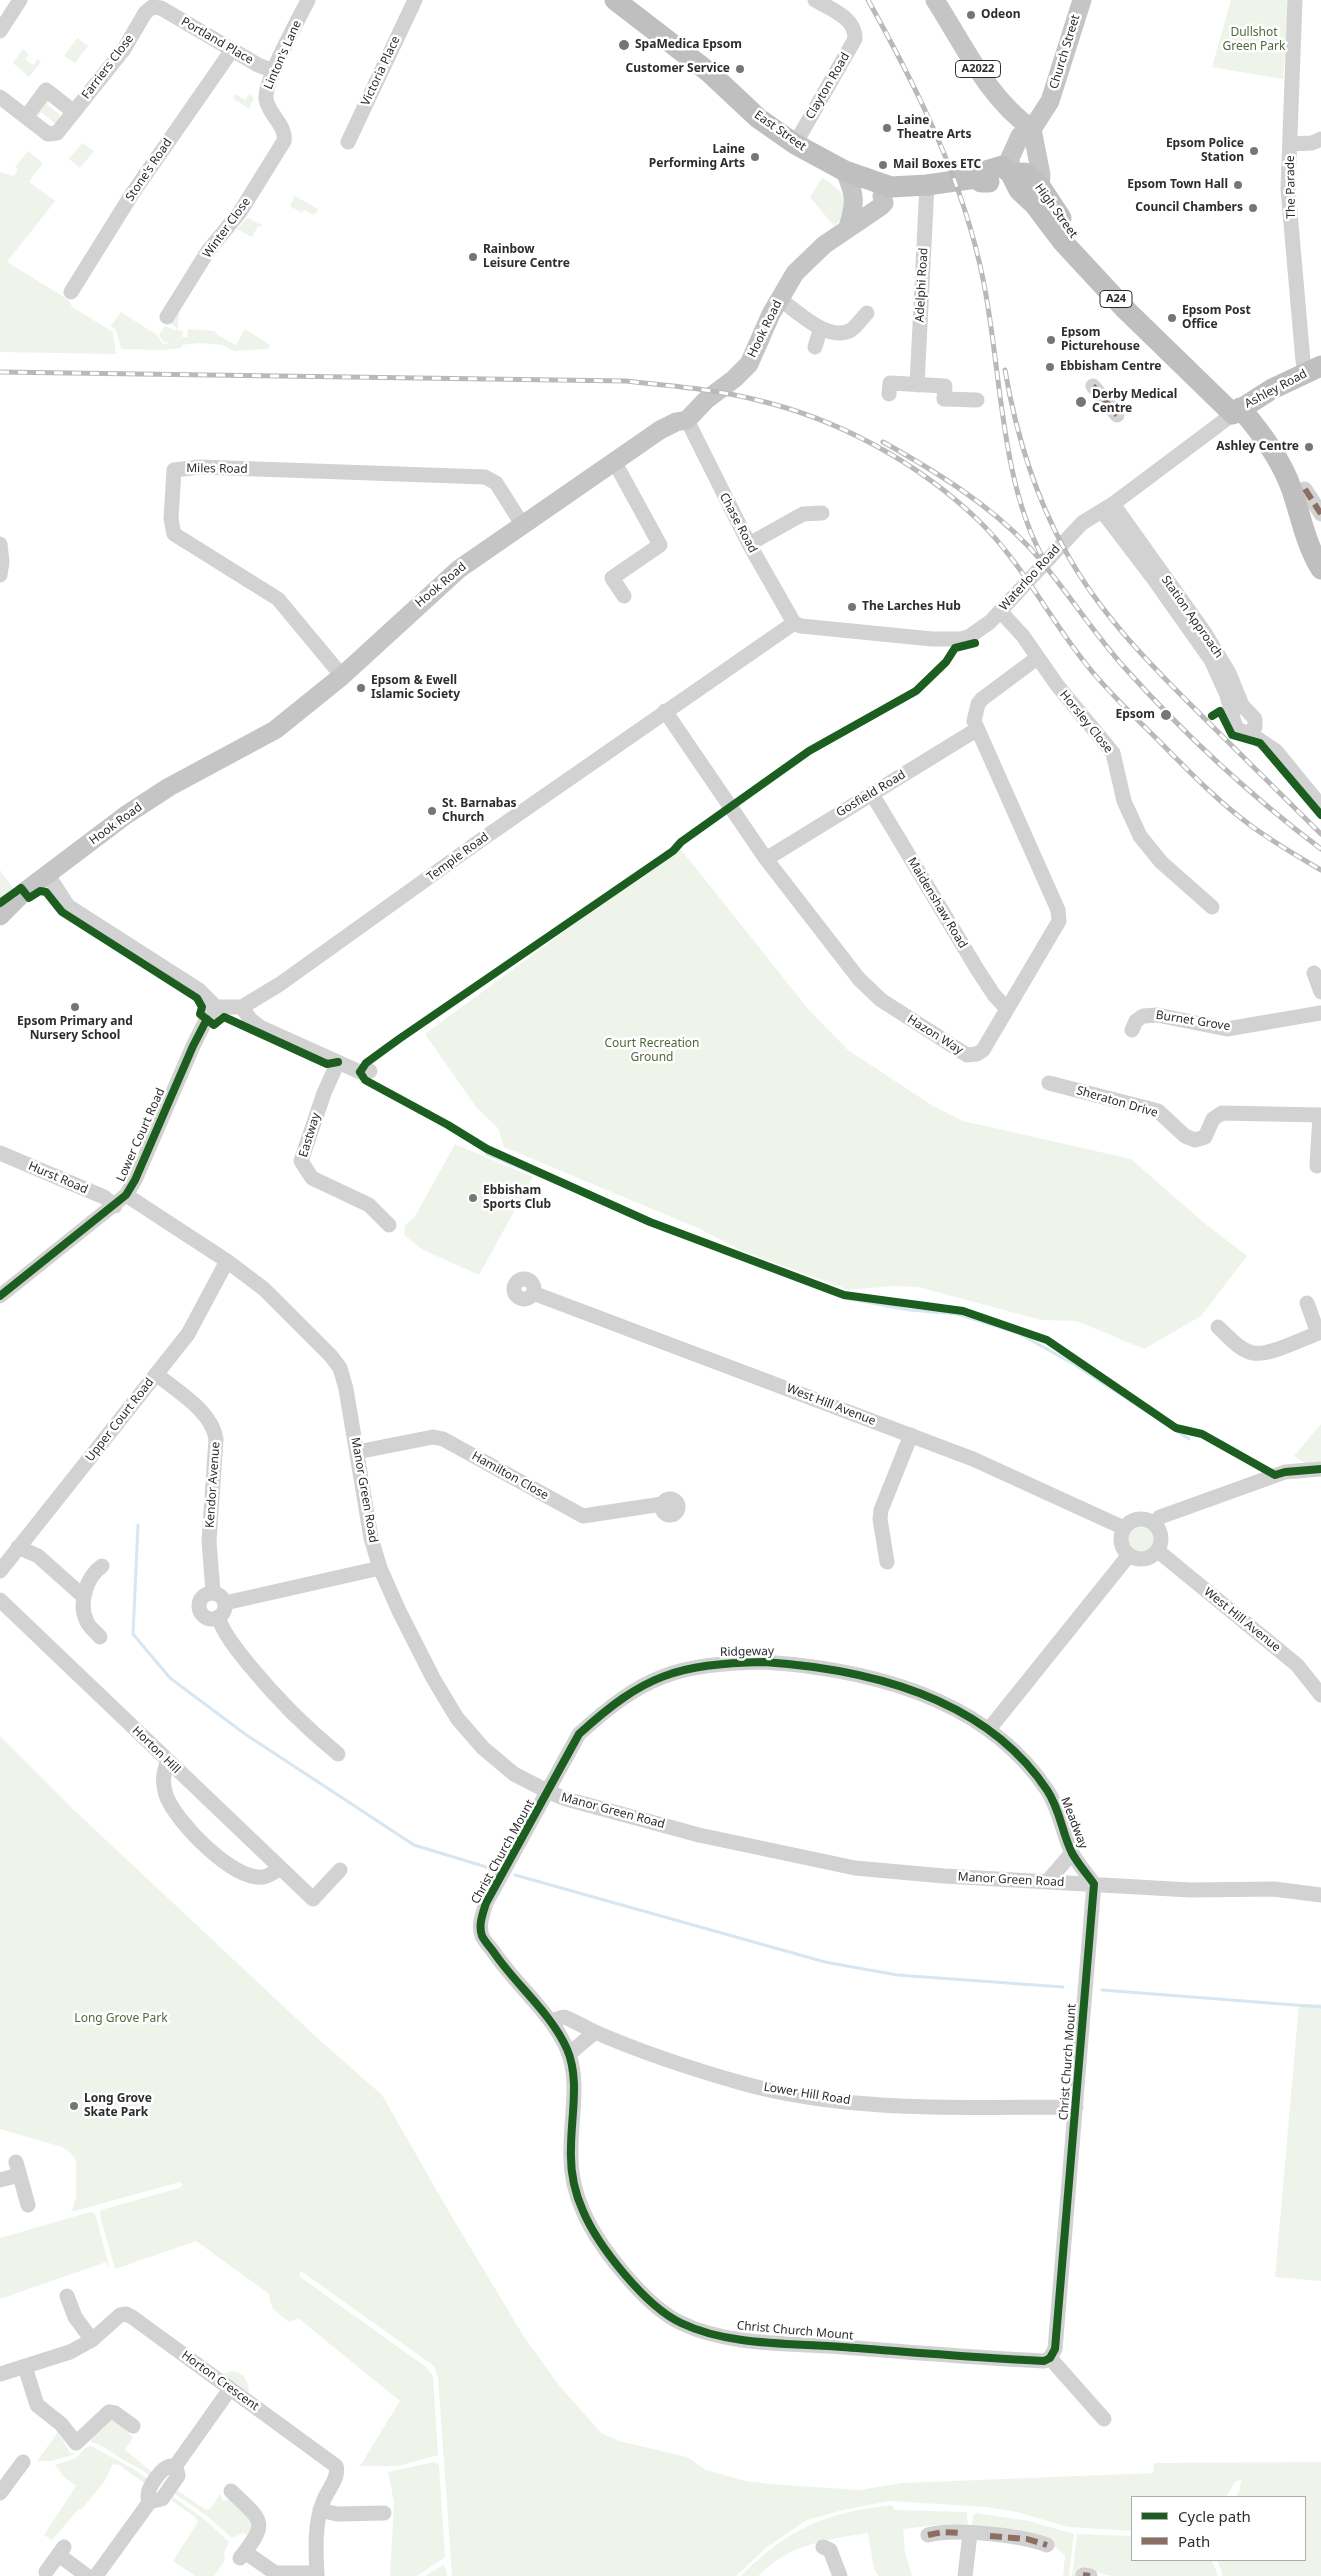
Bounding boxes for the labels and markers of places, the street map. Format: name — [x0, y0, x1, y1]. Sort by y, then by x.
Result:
place label: Odeon — [981, 8, 1021, 22]
marker: Odeon — [965, 9, 977, 21]
marker: SpaMedica Epsom — [617, 38, 631, 52]
place label: SpaMedica Epsom — [635, 38, 742, 52]
place label: Customer Service — [625, 62, 730, 76]
marker: Customer Service — [734, 63, 746, 75]
place label: Laine Theatre Arts — [897, 114, 972, 142]
marker: Laine Theatre Arts — [881, 122, 893, 134]
place label: Epsom Police Station — [1166, 137, 1244, 165]
place label: Laine Performing Arts — [649, 143, 745, 171]
marker: Epsom Police Station — [1248, 145, 1260, 157]
marker: Laine Performing Arts — [749, 151, 761, 163]
place label: Mail Boxes ETC — [893, 158, 981, 172]
marker: Mail Boxes ETC — [877, 159, 889, 171]
place label: Epsom Town Hall — [1127, 178, 1228, 192]
marker: Epsom Town Hall — [1232, 179, 1244, 191]
place label: Council Chambers — [1135, 201, 1243, 215]
marker: Council Chambers — [1247, 202, 1259, 214]
place label: Rainbow Leisure Centre — [483, 243, 570, 271]
marker: Rainbow Leisure Centre — [467, 251, 479, 263]
place label: Epsom Post Office — [1182, 304, 1251, 332]
marker: Epsom Post Office — [1166, 312, 1178, 324]
place label: Epsom Picturehouse — [1061, 326, 1140, 354]
marker: Epsom Picturehouse — [1045, 334, 1057, 346]
place label: Ebbisham Centre — [1060, 360, 1161, 374]
marker: Ebbisham Centre — [1044, 361, 1056, 373]
place label: Derby Medical Centre — [1092, 388, 1177, 416]
marker: Derby Medical Centre — [1074, 395, 1088, 409]
place label: Ashley Centre — [1216, 440, 1299, 454]
marker: Ashley Centre — [1303, 441, 1315, 453]
place label: The Larches Hub — [862, 600, 961, 614]
marker: The Larches Hub — [846, 601, 858, 613]
place label: Epsom & Ewell Islamic Society — [371, 674, 460, 702]
marker: Epsom & Ewell Islamic Society — [355, 682, 367, 694]
place label: Epsom — [1115, 708, 1155, 722]
marker: Epsom — [1159, 708, 1173, 722]
place label: St. Barnabas Church — [442, 797, 517, 825]
marker: St. Barnabas Church — [426, 805, 438, 817]
marker: Epsom Primary and Nursery School — [69, 1001, 81, 1013]
place label: Epsom Primary and Nursery School — [17, 1015, 133, 1043]
place label: Ebbisham Sports Club — [483, 1184, 551, 1212]
marker: Ebbisham Sports Club — [467, 1192, 479, 1204]
place label: Long Grove Skate Park — [84, 2092, 152, 2120]
marker: Long Grove Skate Park — [68, 2100, 80, 2112]

